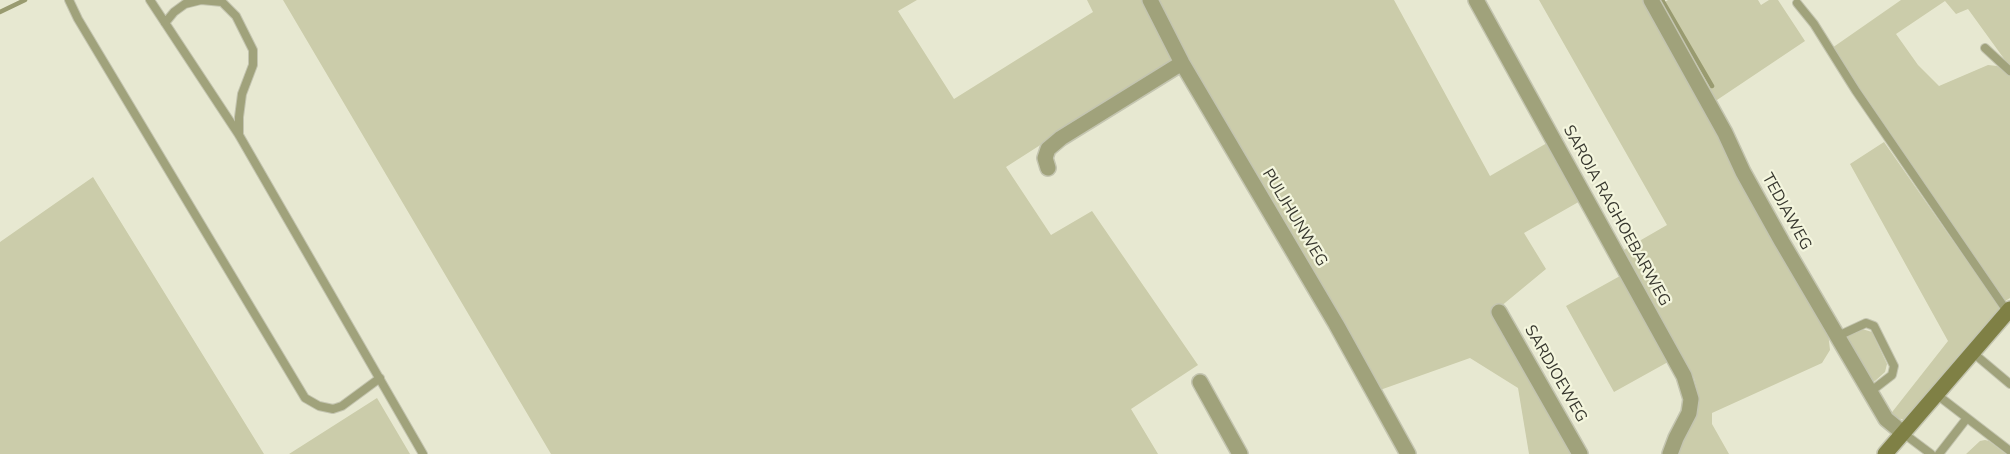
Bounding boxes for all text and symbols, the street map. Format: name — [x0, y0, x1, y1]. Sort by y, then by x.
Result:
street label: SAROJA RAGHOEBARWEG — [1558, 122, 1674, 310]
street label: PULJHUNWEG — [1257, 166, 1331, 270]
street label: TEDJAWEG — [1757, 170, 1815, 254]
street label: SARDJOEWEG — [1520, 322, 1590, 426]

